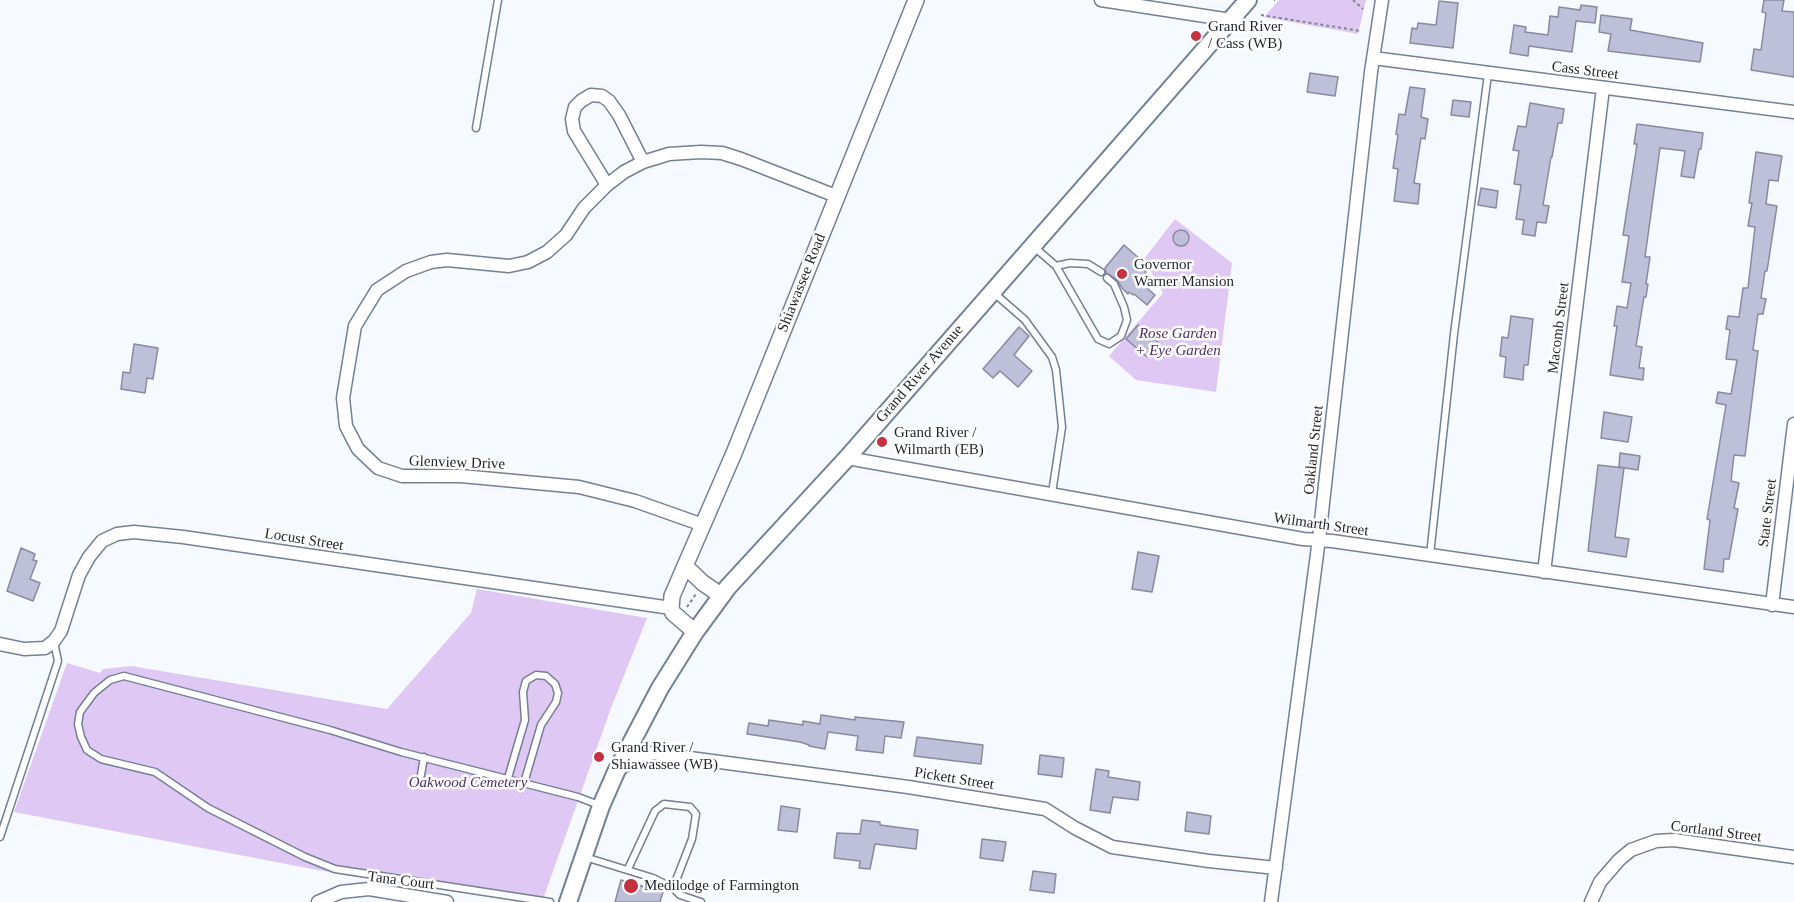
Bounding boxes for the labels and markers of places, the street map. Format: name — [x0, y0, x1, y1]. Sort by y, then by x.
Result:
place label: Grand River / Cass (WB) — [1208, 18, 1283, 53]
marker: Grand River / Cass (WB) — [1189, 29, 1203, 43]
place label: Governor Warner Mansion — [1134, 256, 1234, 291]
marker: Governor Warner Mansion — [1115, 267, 1129, 281]
place label: Grand River / Wilmarth (EB) — [894, 424, 984, 459]
marker: Grand River / Wilmarth (EB) — [875, 435, 889, 449]
place label: Grand River / Shiawassee (WB) — [611, 739, 718, 774]
marker: Grand River / Shiawassee (WB) — [592, 750, 606, 764]
marker: Medilodge of Farmington — [622, 877, 640, 895]
place label: Medilodge of Farmington — [644, 877, 799, 895]

